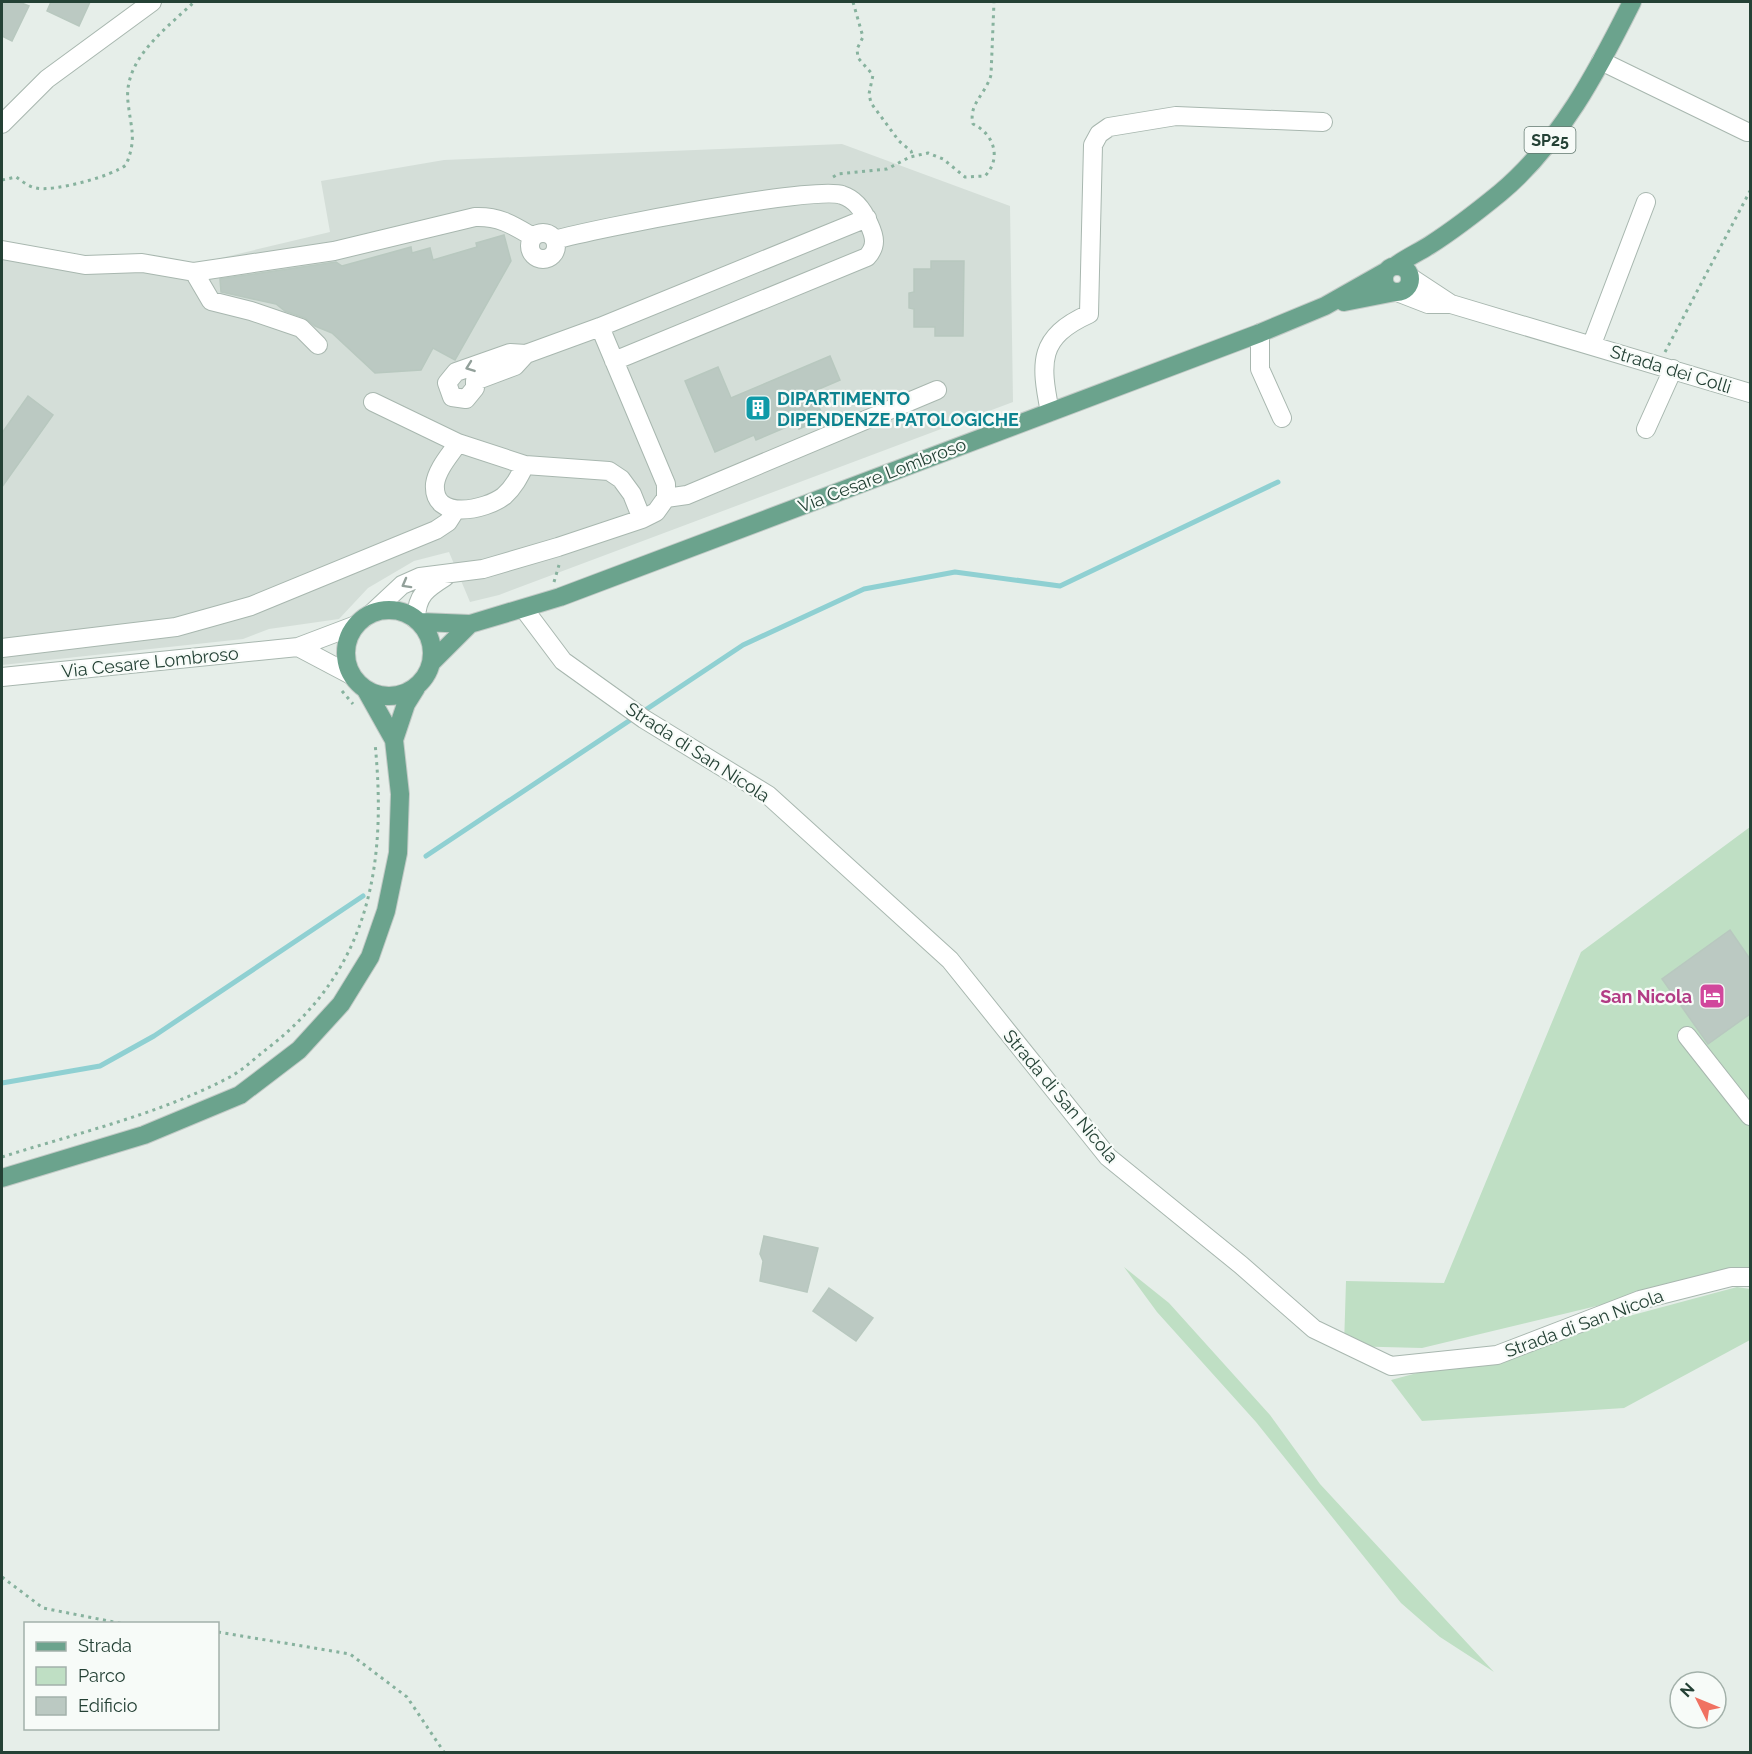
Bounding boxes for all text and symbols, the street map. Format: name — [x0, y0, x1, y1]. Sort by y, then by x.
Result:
road number: SP25 — [1524, 127, 1576, 153]
street label: Strada dei Colli — [1608, 341, 1734, 397]
one-way arrow — [465, 360, 476, 373]
place label: DIPARTIMENTO DIPENDENZE PATOLOGICHE — [777, 388, 1019, 430]
building icon: DIPARTIMENTO DIPENDENZE PATOLOGICHE — [743, 393, 773, 423]
street label: Via Cesare Lombroso — [795, 433, 969, 517]
one-way arrow — [402, 577, 412, 588]
street label: Via Cesare Lombroso — [60, 642, 240, 682]
street label: Strada di San Nicola — [622, 698, 774, 806]
hotel icon: San Nicola — [1697, 981, 1727, 1011]
place label: San Nicola — [1600, 986, 1692, 1007]
street label: Strada di San Nicola — [999, 1025, 1123, 1167]
street label: Strada di San Nicola — [1502, 1285, 1666, 1361]
legend — [24, 1622, 219, 1730]
text: Strada — [78, 1635, 132, 1656]
text: Parco — [78, 1665, 126, 1686]
north arrow — [1668, 1670, 1728, 1730]
text: N — [1676, 1679, 1699, 1701]
text: Edificio — [78, 1695, 138, 1716]

